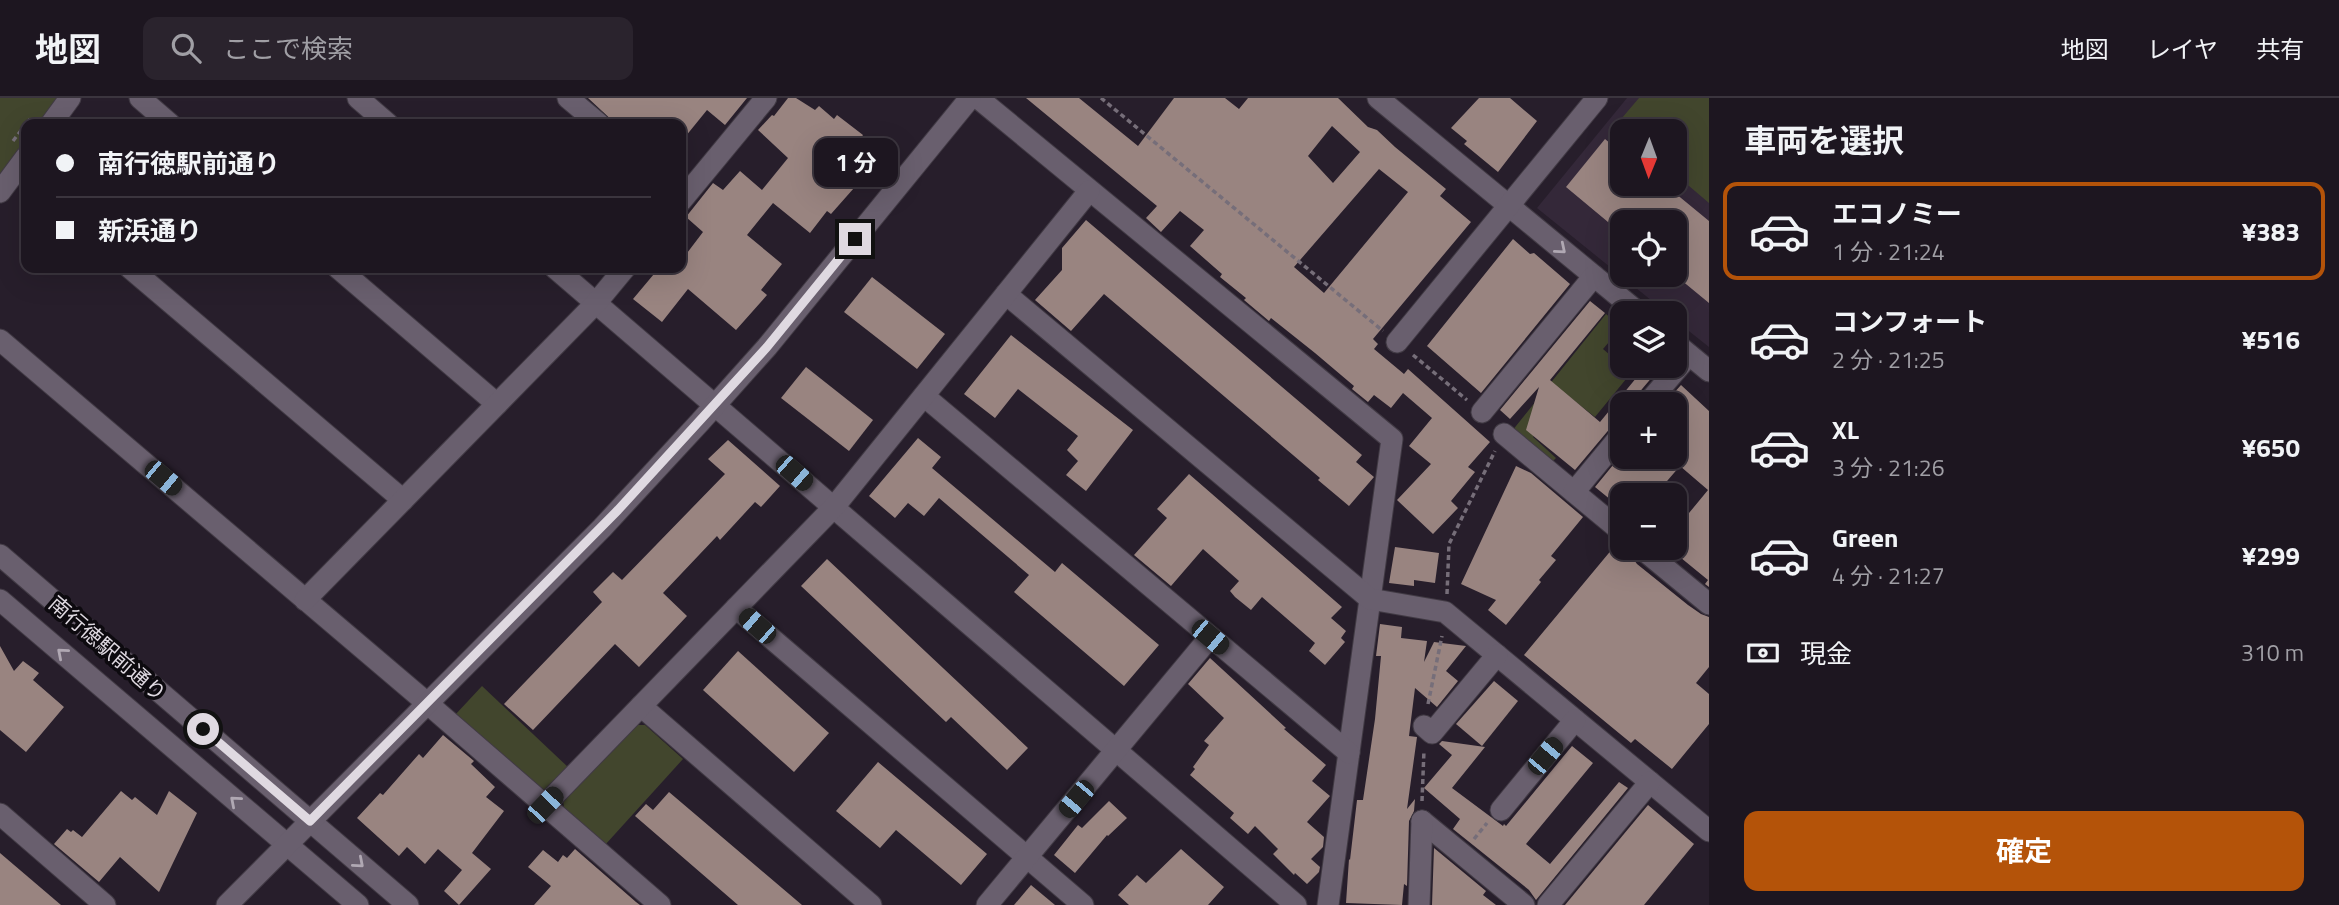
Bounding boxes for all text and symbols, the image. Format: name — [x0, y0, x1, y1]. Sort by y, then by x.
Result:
search box — [143, 17, 633, 80]
text: 地図 — [35, 24, 101, 74]
icon: search — [167, 29, 205, 67]
text: ここで検索 — [223, 29, 353, 68]
text: 地図 — [2061, 31, 2109, 67]
text: レイヤ — [2147, 31, 2218, 67]
text: 共有 — [2256, 31, 2304, 67]
text: 車両を選択 — [1744, 116, 1904, 164]
north arrow — [1610, 119, 1687, 196]
map controls — [1610, 119, 1687, 560]
callout: 1 分 — [813, 138, 897, 186]
text: 南行徳駅前通り — [98, 144, 280, 183]
text: 1 分 — [836, 145, 876, 180]
text: エコノミー — [1832, 194, 1962, 233]
icon: car — [1748, 200, 1811, 263]
button: locate — [1610, 210, 1687, 287]
text: 新浜通り — [98, 211, 202, 250]
text: ¥383 — [2242, 212, 2300, 251]
route end — [839, 223, 871, 255]
text: 1 分 · 21:24 — [1832, 234, 1945, 269]
one-way arrow — [1554, 241, 1566, 254]
button: layers — [1610, 301, 1687, 378]
text: コンフォート — [1832, 302, 1987, 341]
icon: car — [1748, 308, 1811, 371]
text: ¥516 — [2242, 320, 2300, 359]
text: 2 分 · 21:25 — [1832, 342, 1945, 377]
button: + — [1610, 392, 1687, 469]
text: XL — [1832, 410, 1859, 449]
icon: car — [1748, 416, 1811, 479]
text: ¥650 — [2242, 428, 2300, 467]
text: 3 分 · 21:26 — [1832, 450, 1945, 485]
car — [772, 451, 817, 495]
car — [141, 456, 186, 500]
button: − — [1610, 483, 1687, 560]
text: Green — [1832, 518, 1898, 557]
icon: car — [1748, 524, 1811, 587]
text: ¥299 — [2242, 536, 2300, 575]
text: 4 分 · 21:27 — [1832, 558, 1945, 593]
street label: 南行徳駅前通り — [42, 588, 174, 708]
car — [735, 604, 780, 648]
car — [1188, 615, 1233, 659]
icon: cash — [1744, 634, 1782, 672]
text: 現金 — [1800, 634, 1852, 673]
text: 310 m — [2241, 635, 2304, 670]
one-way arrow — [57, 649, 70, 661]
route start — [187, 713, 219, 745]
car — [1524, 733, 1567, 779]
car — [1055, 776, 1098, 822]
car — [523, 783, 568, 827]
one-way arrow — [230, 797, 243, 809]
button: 確定 — [1744, 811, 2304, 891]
one-way arrow — [351, 855, 364, 867]

